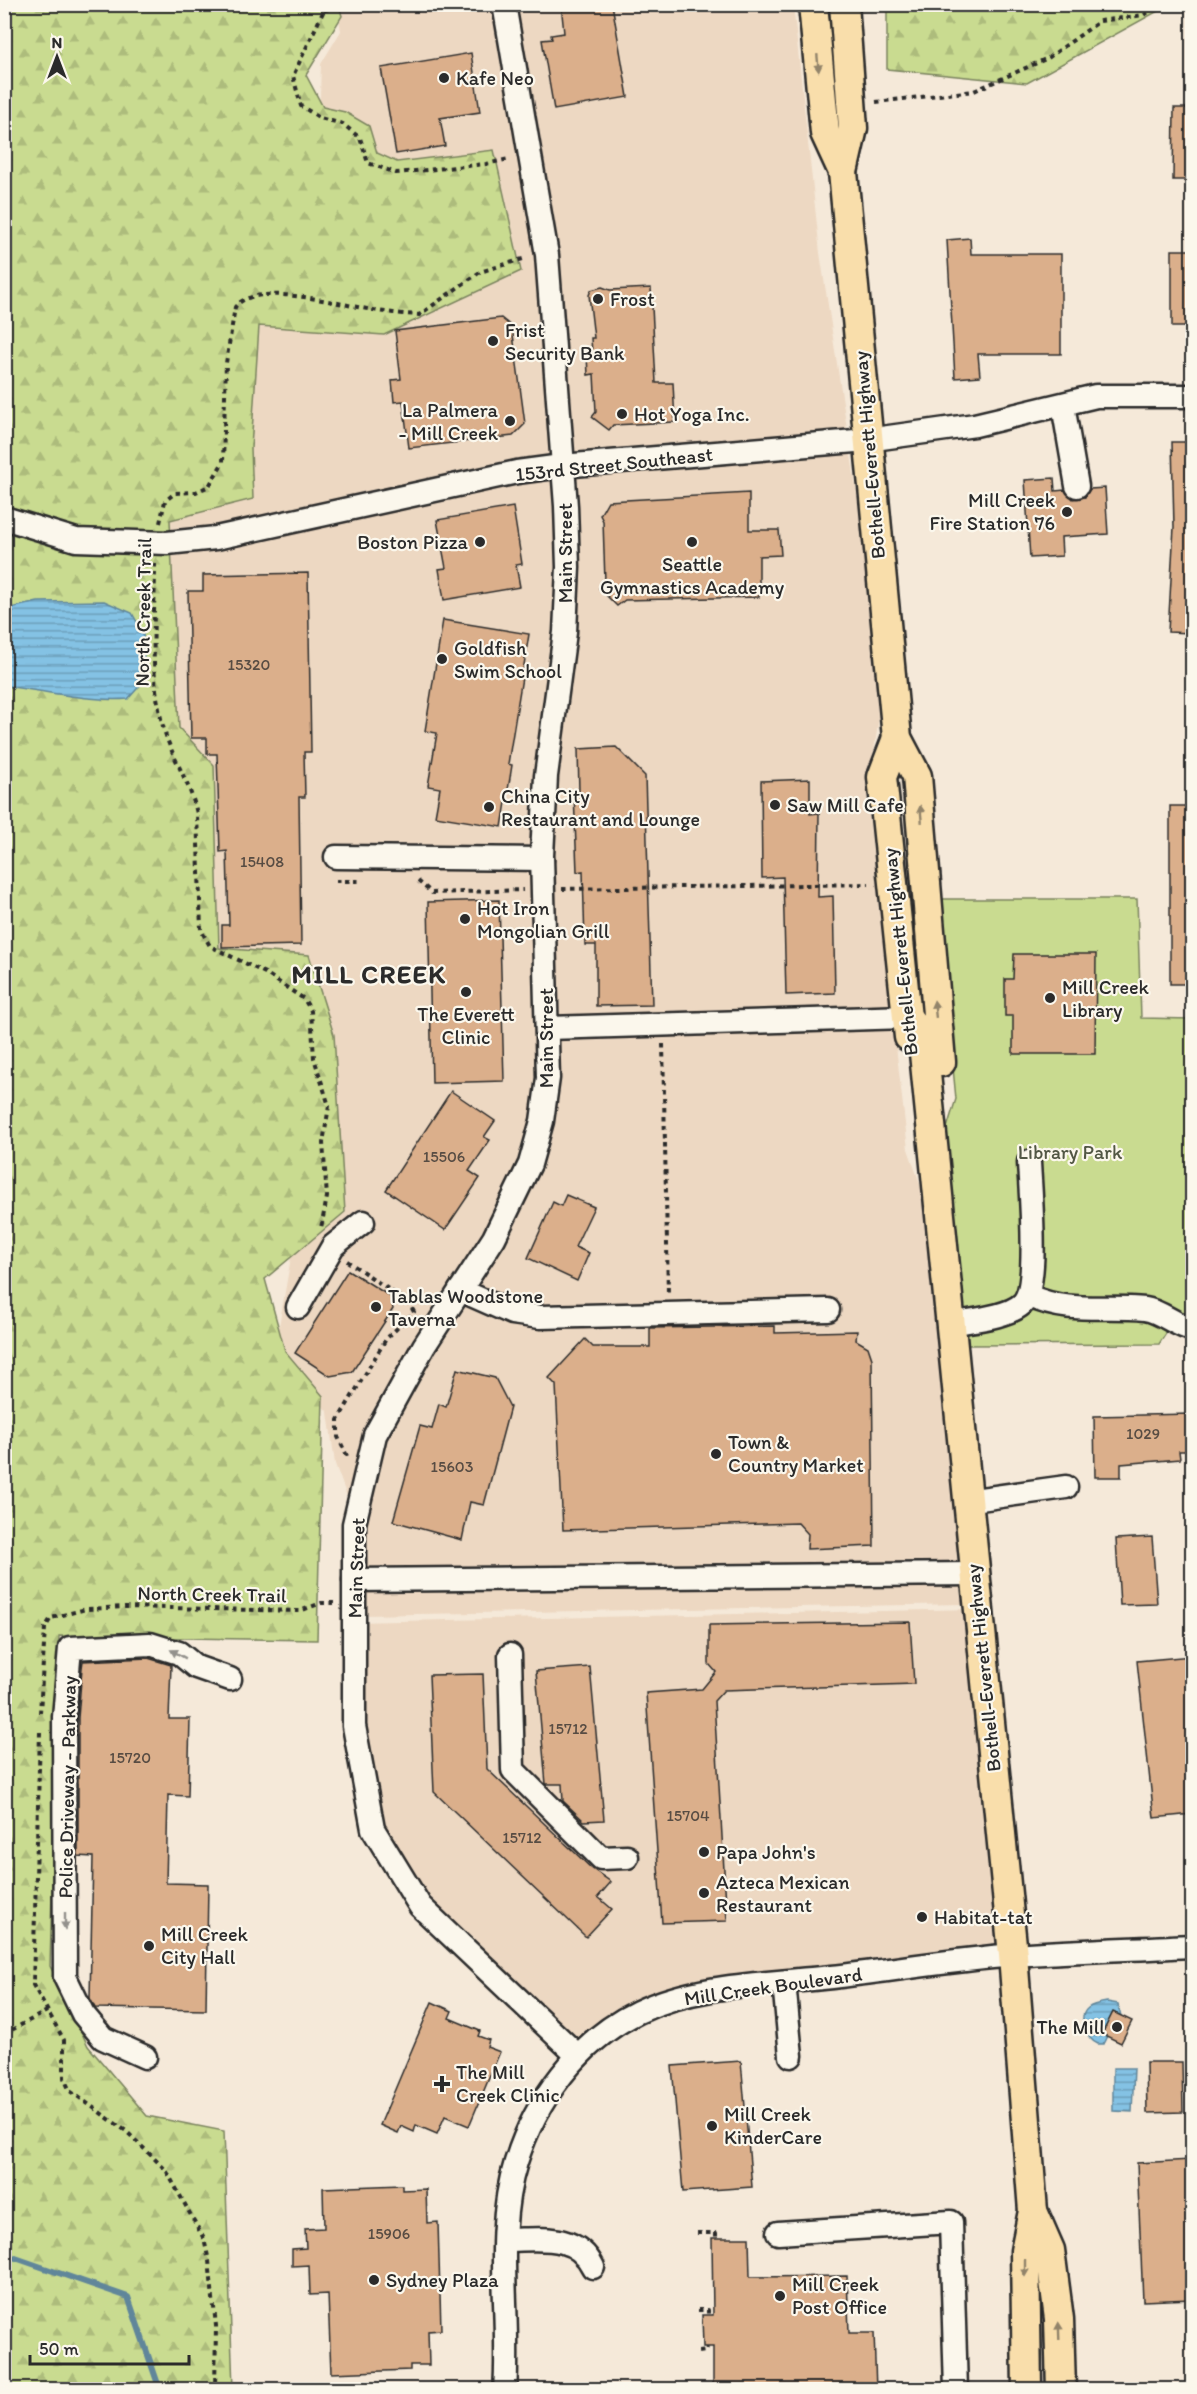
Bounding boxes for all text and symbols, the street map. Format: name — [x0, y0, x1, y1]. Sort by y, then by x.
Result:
north arrow — [27, 27, 87, 87]
text: N — [52, 33, 62, 52]
one-way arrow — [813, 53, 823, 72]
place label: Kafe Neo — [456, 66, 534, 90]
marker: Kafe Neo — [437, 71, 451, 85]
place label: Frost — [610, 287, 655, 311]
marker: Frost — [591, 292, 605, 306]
place label: Frist Security Bank — [505, 318, 625, 365]
marker: Frist Security Bank — [486, 334, 500, 348]
street label: Bothell-Everett Highway — [848, 349, 890, 560]
place label: La Palmera - Mill Creek — [399, 398, 499, 445]
place label: Hot Yoga Inc. — [634, 402, 750, 426]
marker: Hot Yoga Inc. — [615, 407, 629, 421]
marker: La Palmera - Mill Creek — [503, 414, 517, 428]
street label: 153rd Street Southeast — [514, 442, 714, 486]
place label: Mill Creek Fire Station 76 — [929, 488, 1056, 535]
street label: Main Street — [553, 503, 577, 603]
marker: Mill Creek Fire Station 76 — [1060, 505, 1074, 519]
place label: Boston Pizza — [357, 530, 469, 554]
marker: Boston Pizza — [473, 535, 487, 549]
marker: Seattle Gymnastics Academy — [685, 535, 699, 549]
street label: North Creek Trail — [130, 537, 156, 687]
place label: Seattle Gymnastics Academy — [600, 552, 785, 599]
place label: Goldfish Swim School — [454, 636, 562, 683]
marker: Goldfish Swim School — [435, 652, 449, 666]
house number: 15320 — [228, 655, 270, 674]
place label: China City Restaurant and Lounge — [501, 784, 700, 831]
place label: Saw Mill Cafe — [787, 793, 904, 817]
marker: Saw Mill Cafe — [768, 798, 782, 812]
marker: China City Restaurant and Lounge — [482, 800, 496, 814]
one-way arrow — [916, 805, 926, 824]
street label: Bothell-Everett Highway — [877, 846, 923, 1057]
house number: 15408 — [240, 852, 284, 871]
place label: Hot Iron Mongolian Grill — [477, 896, 610, 943]
marker: Hot Iron Mongolian Grill — [458, 912, 472, 926]
district label: MILL CREEK — [292, 958, 446, 990]
place label: Mill Creek Library — [1062, 975, 1150, 1022]
marker: The Everett Clinic — [459, 985, 473, 999]
street label: Main Street — [534, 988, 558, 1088]
marker: Mill Creek Library — [1043, 991, 1057, 1005]
one-way arrow — [931, 999, 940, 1018]
place label: The Everett Clinic — [417, 1002, 515, 1049]
park label: Library Park — [1018, 1140, 1123, 1164]
house number: 15506 — [423, 1147, 465, 1166]
place label: Tablas Woodstone Taverna — [388, 1284, 543, 1331]
marker: Tablas Woodstone Taverna — [369, 1300, 383, 1314]
house number: 1029 — [1126, 1424, 1160, 1443]
place label: Town & Country Market — [728, 1430, 864, 1477]
marker: Town & Country Market — [709, 1447, 723, 1461]
house number: 15603 — [431, 1457, 474, 1476]
street label: Main Street — [342, 1517, 370, 1619]
street label: Bothell-Everett Highway — [960, 1562, 1006, 1773]
street label: North Creek Trail — [137, 1581, 287, 1607]
one-way arrow — [169, 1650, 187, 1660]
street label: Police Driveway - Parkway — [53, 1675, 81, 1899]
house number: 15712 — [548, 1719, 588, 1738]
house number: 15720 — [109, 1748, 151, 1767]
house number: 15704 — [666, 1806, 710, 1825]
house number: 15712 — [502, 1828, 542, 1847]
place label: Papa John's — [716, 1840, 816, 1864]
marker: Papa John's — [697, 1845, 711, 1859]
place label: Azteca Mexican Restaurant — [716, 1870, 849, 1917]
marker: Azteca Mexican Restaurant — [697, 1886, 711, 1900]
place label: Habitat-tat — [934, 1905, 1033, 1929]
marker: Habitat-tat — [915, 1910, 929, 1924]
one-way arrow — [60, 1911, 70, 1930]
place label: Mill Creek City Hall — [161, 1922, 249, 1969]
marker: Mill Creek City Hall — [142, 1939, 156, 1953]
street label: Mill Creek Boulevard — [683, 1962, 864, 2010]
place label: The Mill — [1036, 2015, 1105, 2039]
marker: The Mill — [1110, 2020, 1124, 2034]
place label: The Mill Creek Clinic — [456, 2060, 559, 2107]
marker: The Mill Creek Clinic — [433, 2075, 451, 2093]
place label: Mill Creek KinderCare — [724, 2102, 822, 2149]
marker: Mill Creek KinderCare — [705, 2119, 719, 2133]
house number: 15906 — [368, 2224, 410, 2243]
one-way arrow — [1020, 2259, 1030, 2278]
place label: Sydney Plaza — [386, 2268, 499, 2292]
place label: Mill Creek Post Office — [792, 2272, 887, 2319]
marker: Sydney Plaza — [367, 2273, 381, 2287]
marker: Mill Creek Post Office — [773, 2289, 787, 2303]
one-way arrow — [1054, 2322, 1064, 2341]
scale bar — [30, 2328, 189, 2366]
text: 50 m — [39, 2338, 79, 2360]

